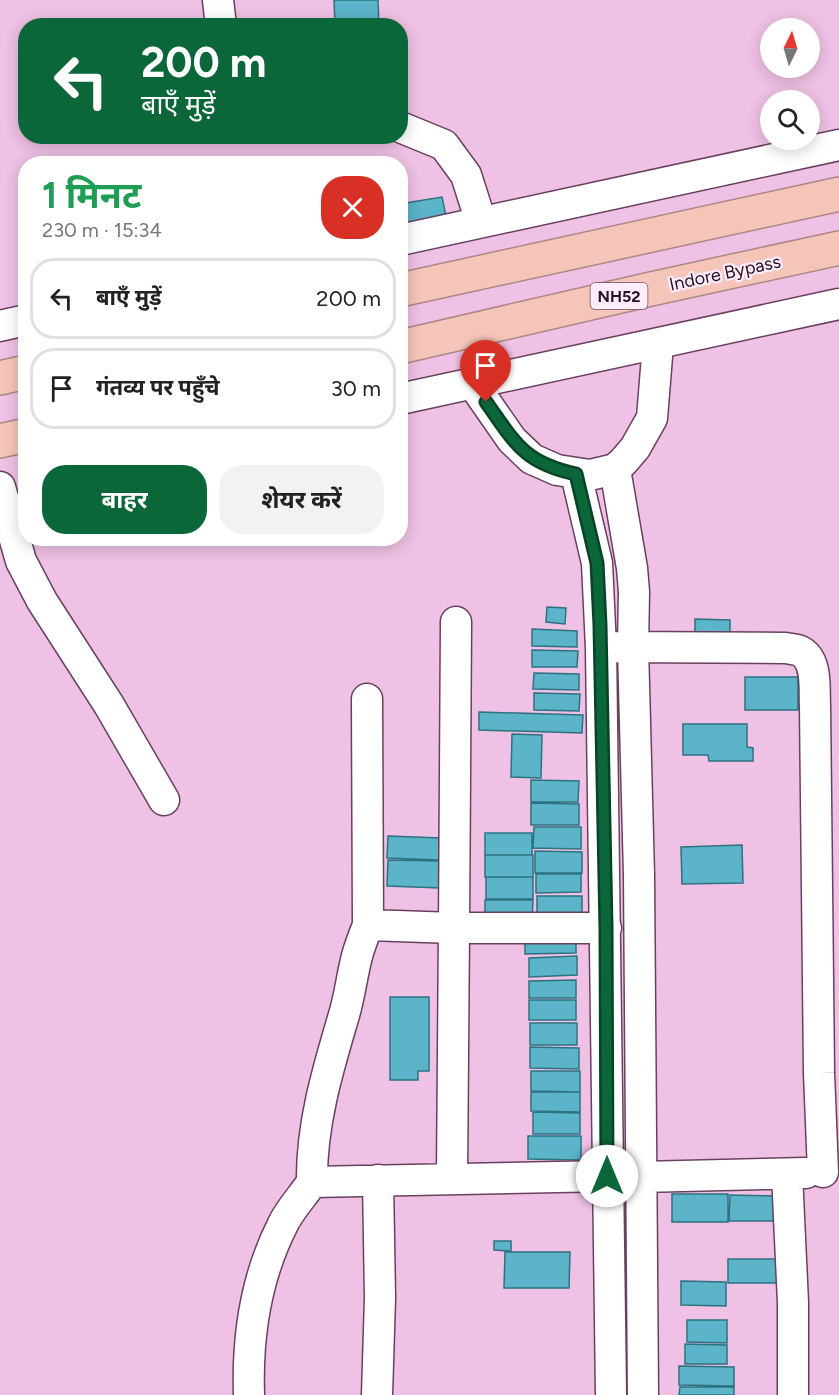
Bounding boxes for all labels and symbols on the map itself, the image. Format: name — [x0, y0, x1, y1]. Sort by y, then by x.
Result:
north arrow — [760, 18, 820, 78]
street label: Indore Bypass — [667, 250, 783, 296]
road number: NH52 — [590, 283, 648, 309]
pin — [460, 340, 511, 402]
position arrow — [575, 1144, 639, 1208]

